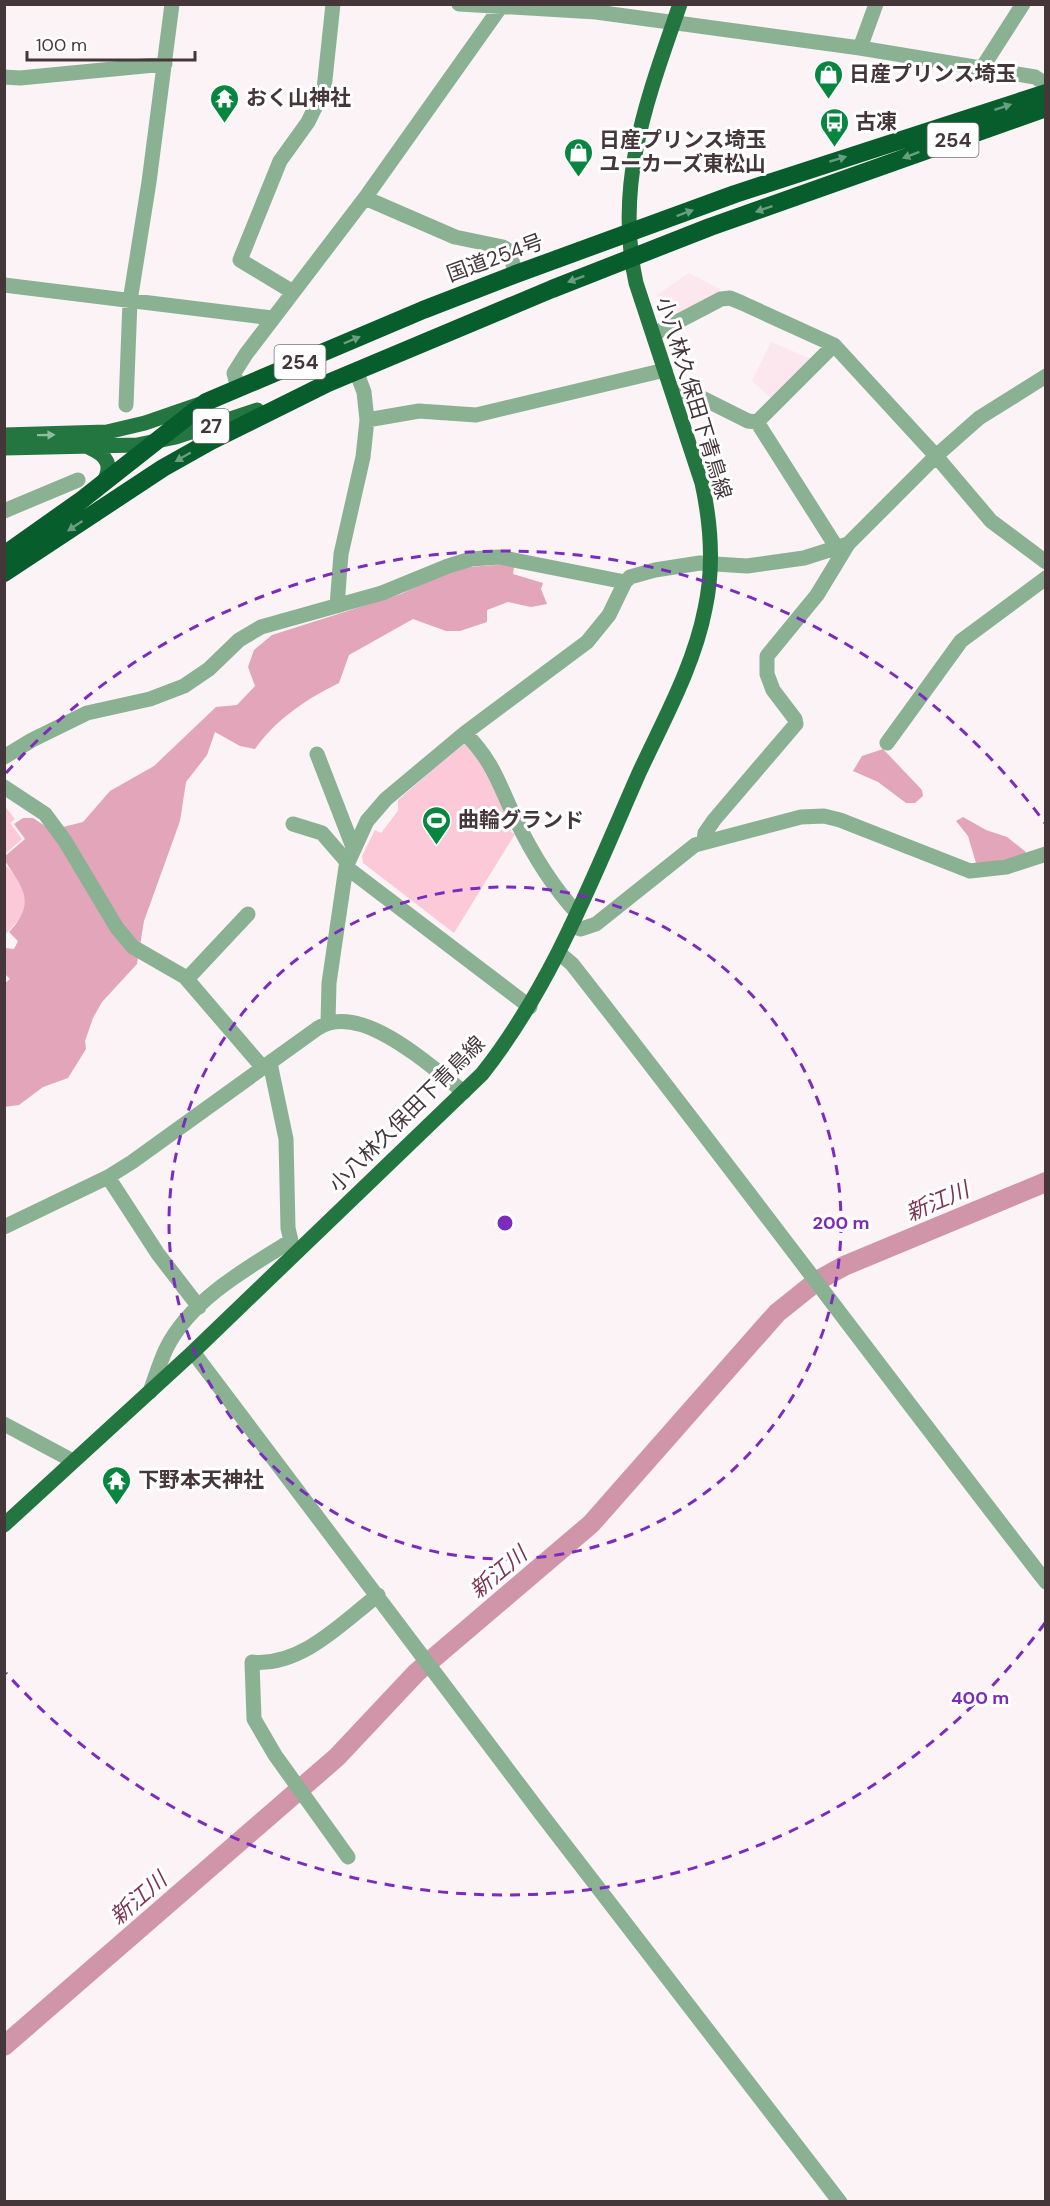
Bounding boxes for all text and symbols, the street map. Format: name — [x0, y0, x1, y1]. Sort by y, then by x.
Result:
scale bar — [27, 24, 195, 62]
text: 100 m — [36, 33, 87, 57]
shop icon: 日産プリンス埼玉 — [812, 58, 844, 100]
place label: 日産プリンス埼玉 — [849, 60, 1017, 88]
temple icon: おく山神社 — [209, 82, 241, 124]
place label: おく山神社 — [246, 84, 351, 112]
one-way arrow — [994, 102, 1012, 111]
bus stop icon: 古凍 — [818, 106, 850, 148]
place label: 古凍 — [855, 108, 897, 136]
road number: 254 — [928, 123, 978, 157]
place label: 日産プリンス埼玉 ユーカーズ東松山 — [599, 126, 767, 178]
shop icon: 日産プリンス埼玉 ユーカーズ東松山 — [562, 136, 594, 178]
one-way arrow — [902, 151, 920, 160]
one-way arrow — [829, 154, 847, 164]
one-way arrow — [755, 204, 773, 214]
one-way arrow — [676, 207, 694, 217]
street label: 国道254号 — [443, 228, 547, 288]
one-way arrow — [567, 275, 585, 284]
street label: 小八林久保田下青鳥線 — [650, 293, 738, 503]
one-way arrow — [343, 335, 361, 345]
road number: 254 — [274, 345, 326, 379]
road number: 27 — [193, 409, 229, 443]
one-way arrow — [37, 430, 56, 440]
one-way arrow — [174, 452, 191, 462]
one-way arrow — [67, 520, 83, 532]
sports icon: 曲輪グランド — [421, 804, 453, 846]
place label: 曲輪グランド — [458, 806, 584, 834]
street label: 小八林久保田下青鳥線 — [323, 1030, 491, 1198]
water label: 新江川 — [901, 1174, 975, 1228]
text: 200 m — [813, 1211, 869, 1235]
centre of rings — [495, 1213, 515, 1233]
temple icon: 下野本天神社 — [101, 1464, 133, 1506]
place label: 下野本天神社 — [138, 1466, 264, 1494]
water label: 新江川 — [464, 1539, 534, 1605]
text: 400 m — [951, 1686, 1009, 1710]
water label: 新江川 — [104, 1864, 174, 1931]

